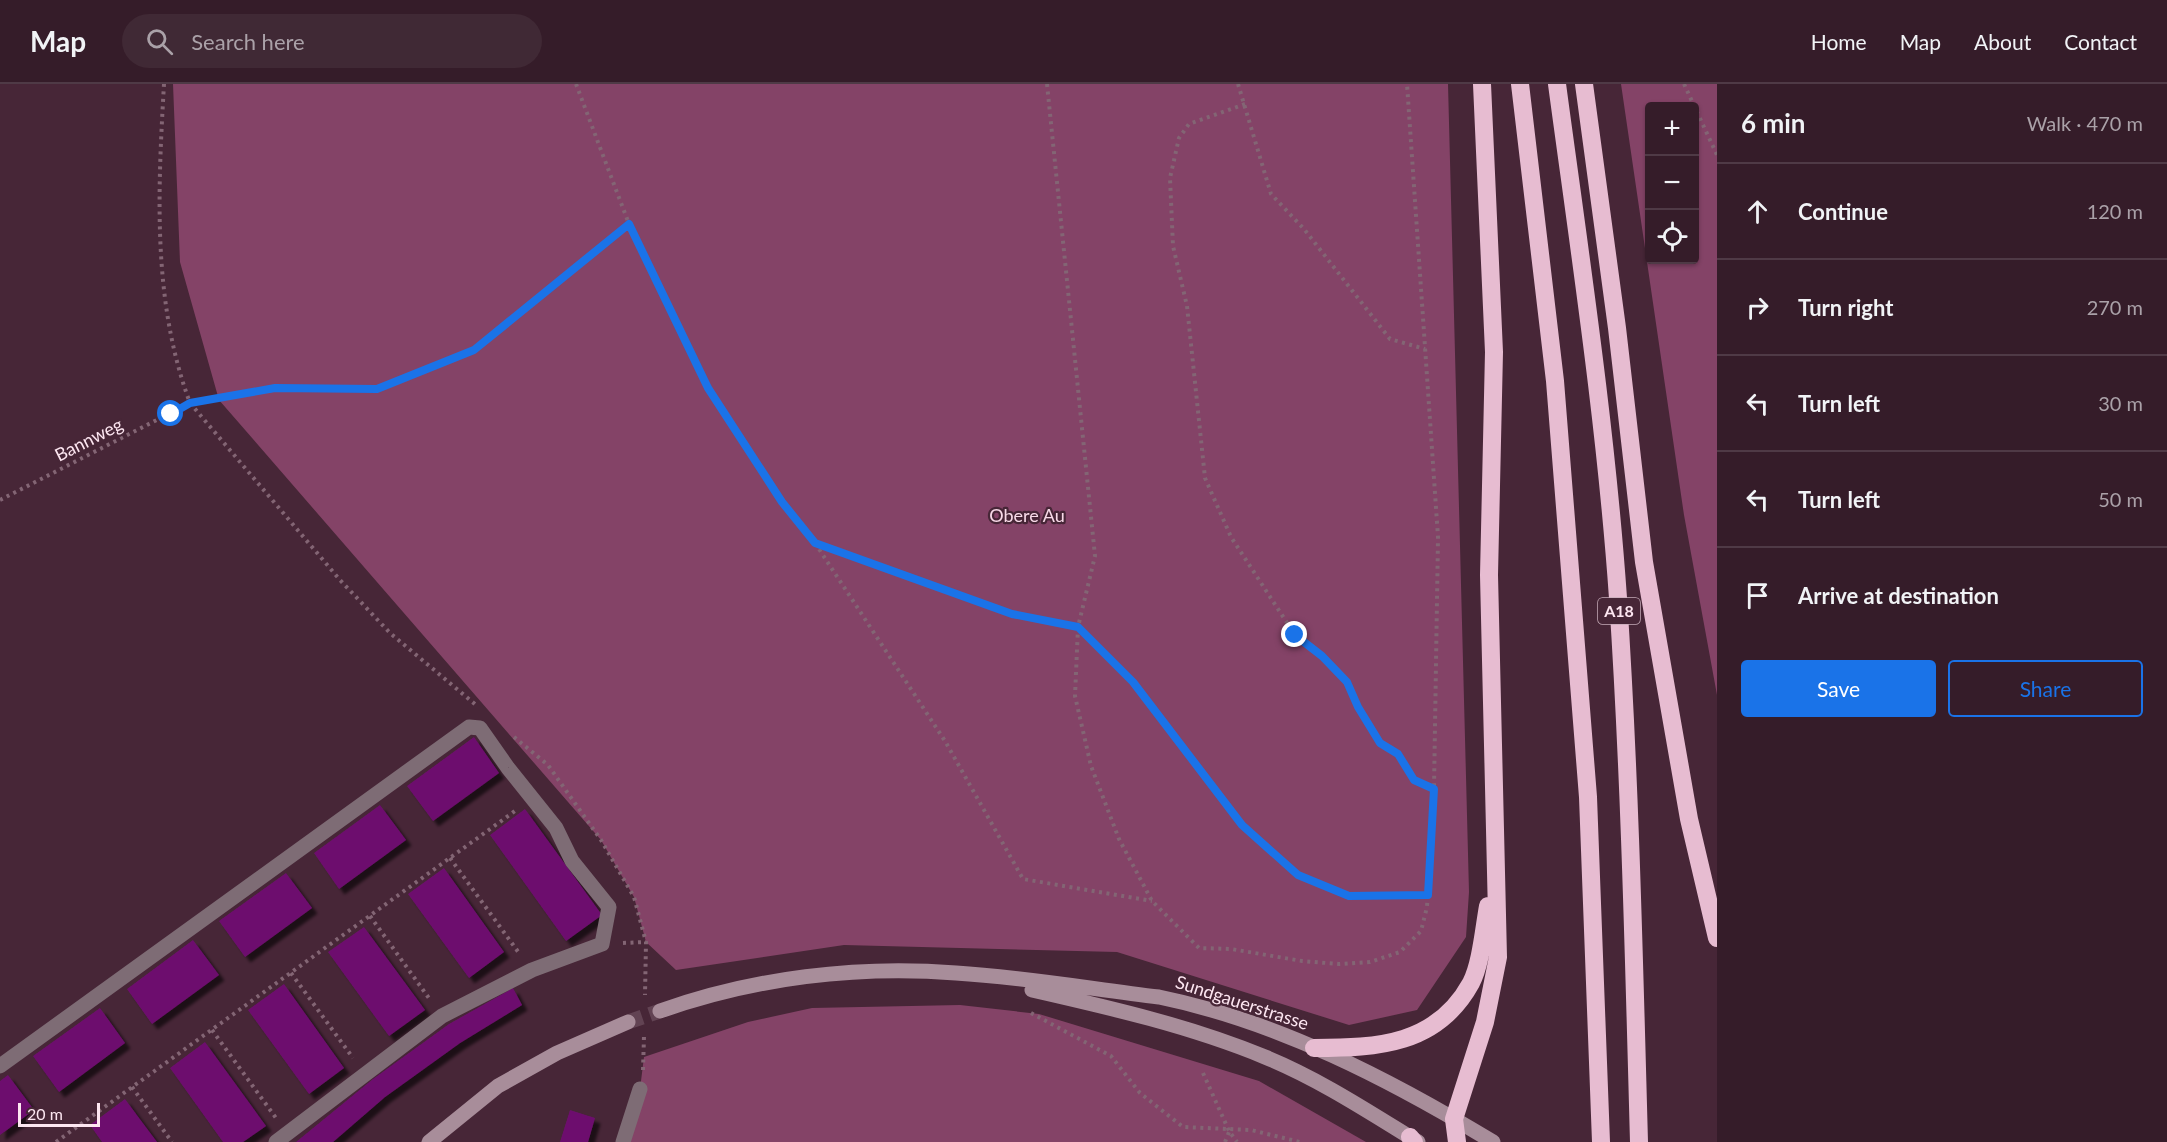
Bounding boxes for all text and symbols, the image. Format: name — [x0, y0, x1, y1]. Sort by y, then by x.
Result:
search box — [122, 14, 542, 68]
text: Map — [30, 24, 86, 58]
icon: search — [143, 25, 176, 58]
text: Search here — [191, 28, 305, 55]
text: Home — [1811, 29, 1867, 54]
text: Map — [1900, 29, 1941, 54]
text: About — [1974, 29, 2031, 54]
text: Contact — [2064, 29, 2137, 54]
map controls — [1645, 102, 1699, 264]
button: + — [1645, 102, 1699, 156]
text: 6 min — [1741, 107, 1805, 139]
text: Walk · 470 m — [2027, 111, 2143, 135]
button: − — [1645, 156, 1699, 210]
icon: ahead — [1741, 195, 1774, 228]
text: Continue — [1798, 198, 1888, 225]
text: 120 m — [2087, 199, 2143, 223]
button: locate — [1645, 210, 1699, 264]
icon: right — [1741, 291, 1774, 324]
text: Turn right — [1798, 294, 1893, 321]
text: 270 m — [2087, 295, 2143, 319]
icon: left — [1741, 387, 1774, 420]
text: Turn left — [1798, 390, 1880, 417]
text: 30 m — [2098, 391, 2143, 415]
route start — [157, 400, 183, 426]
street label: Bannweg — [51, 413, 126, 466]
icon: left — [1741, 483, 1774, 516]
text: Turn left — [1798, 486, 1880, 513]
text: 50 m — [2098, 487, 2143, 511]
park label: Obere Au — [989, 504, 1065, 526]
icon: arrive — [1741, 579, 1774, 612]
text: Arrive at destination — [1798, 582, 1999, 609]
road number: A18 — [1598, 598, 1640, 624]
route end — [1281, 621, 1307, 647]
button: Save — [1741, 660, 1936, 717]
button: Share — [1948, 660, 2143, 717]
street label: Sundgauerstrasse — [1173, 970, 1312, 1034]
scale bar — [18, 1100, 100, 1128]
text: 20 m — [27, 1104, 63, 1123]

